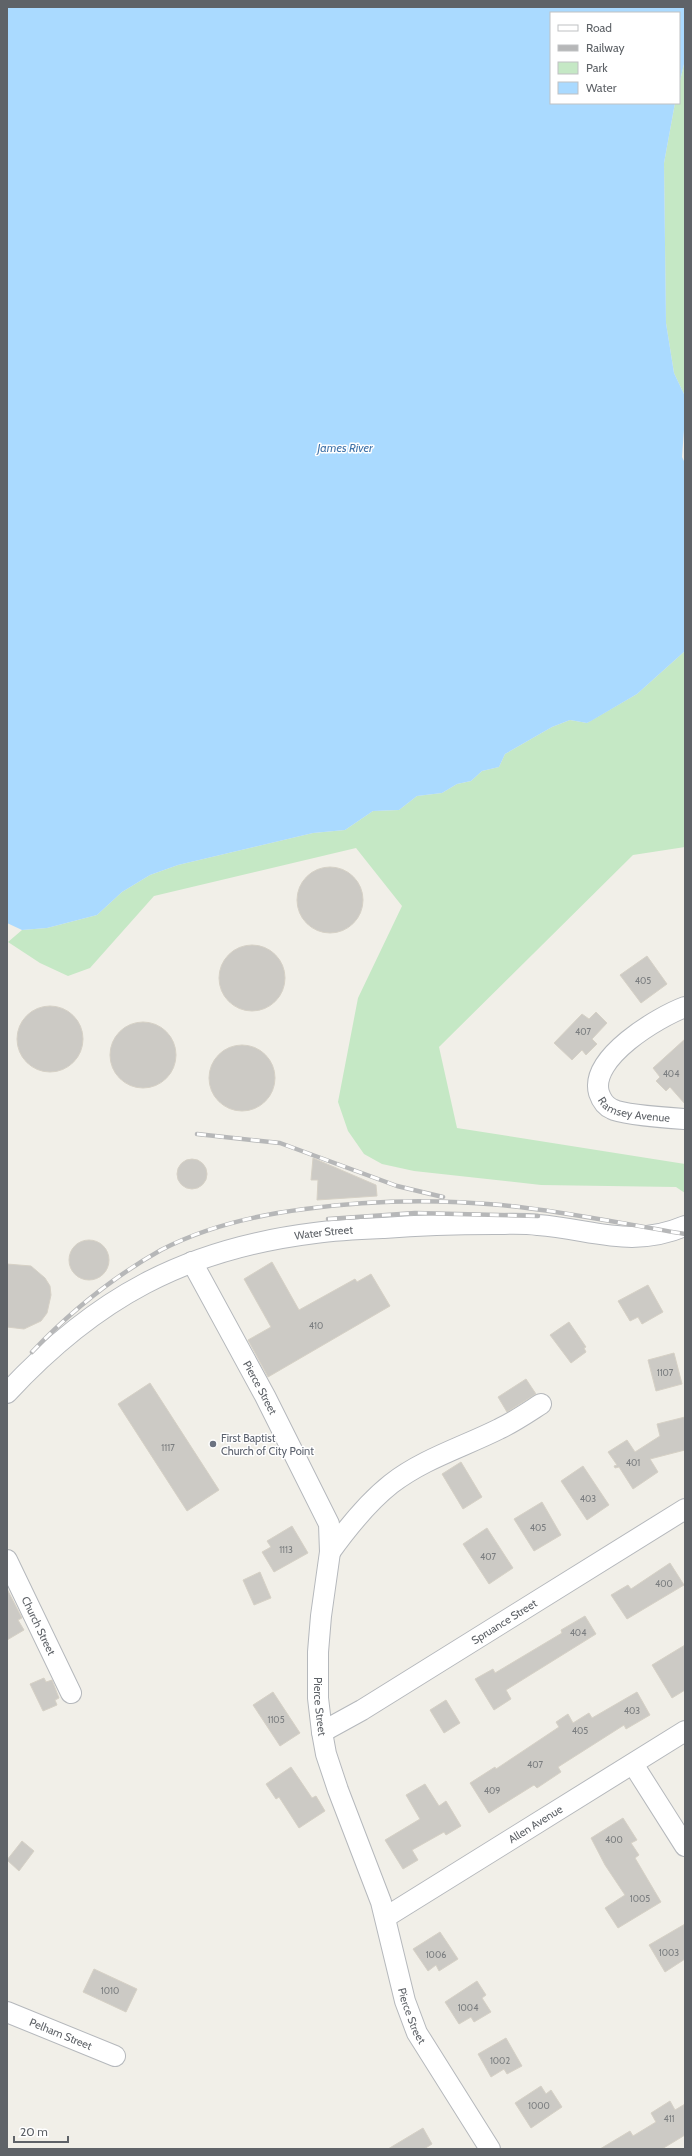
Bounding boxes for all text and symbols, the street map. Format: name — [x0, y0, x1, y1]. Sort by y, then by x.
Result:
legend — [550, 12, 680, 104]
text: Road — [586, 20, 612, 35]
text: Railway — [586, 40, 624, 55]
text: Park — [586, 60, 608, 75]
text: Water — [586, 80, 617, 95]
water label: James River — [316, 440, 374, 455]
house number: 405 — [635, 975, 651, 986]
house number: 407 — [575, 1026, 591, 1037]
house number: 404 — [663, 1068, 679, 1079]
street label: Ramsey Avenue — [595, 1094, 671, 1125]
street label: Water Street — [293, 1223, 354, 1243]
house number: 410 — [309, 1320, 323, 1331]
street label: Pierce Street — [240, 1358, 280, 1417]
house number: 1107 — [657, 1367, 674, 1378]
place label: First Baptist Church of City Point — [221, 1431, 314, 1458]
marker: First Baptist Church of City Point — [208, 1439, 218, 1449]
house number: 1117 — [161, 1442, 175, 1453]
house number: 401 — [626, 1457, 640, 1468]
house number: 403 — [580, 1493, 596, 1504]
house number: 405 — [530, 1522, 546, 1533]
house number: 1113 — [279, 1544, 293, 1555]
house number: 407 — [480, 1551, 496, 1562]
house number: 400 — [655, 1578, 673, 1589]
street label: Church Street — [19, 1594, 59, 1658]
street label: Spruance Street — [469, 1596, 540, 1647]
house number: 404 — [570, 1627, 586, 1638]
street label: Pierce Street — [311, 1677, 330, 1737]
house number: 403 — [624, 1705, 640, 1716]
house number: 1105 — [267, 1714, 285, 1725]
house number: 405 — [572, 1725, 588, 1736]
house number: 407 — [527, 1759, 543, 1770]
house number: 409 — [484, 1785, 500, 1796]
street label: Allen Avenue — [506, 1802, 565, 1846]
house number: 400 — [605, 1834, 623, 1845]
house number: 1005 — [630, 1893, 650, 1904]
house number: 1003 — [659, 1947, 679, 1958]
house number: 1006 — [426, 1949, 446, 1960]
house number: 1010 — [101, 1985, 119, 1996]
street label: Pierce Street — [395, 1986, 429, 2047]
house number: 1004 — [458, 2002, 478, 2013]
street label: Pelham Street — [27, 2015, 94, 2053]
house number: 1002 — [490, 2055, 510, 2066]
house number: 1000 — [528, 2100, 550, 2111]
house number: 411 — [663, 2113, 675, 2124]
scale bar — [14, 2118, 68, 2144]
text: 20 m — [20, 2124, 48, 2139]

